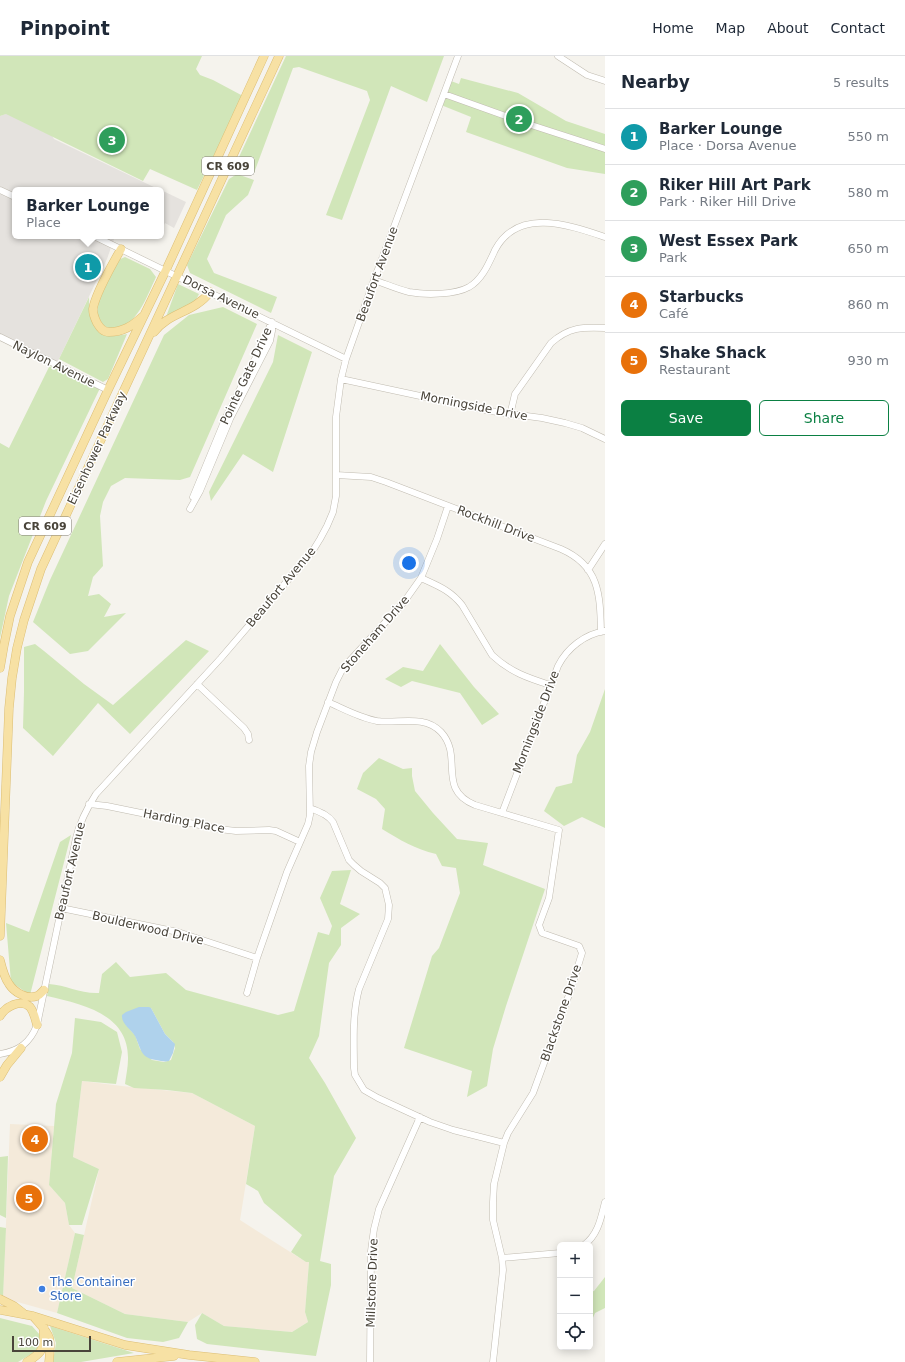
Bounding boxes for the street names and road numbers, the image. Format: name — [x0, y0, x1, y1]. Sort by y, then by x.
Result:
road number: CR 609 — [202, 157, 254, 175]
street label: Beaufort Avenue — [353, 225, 401, 323]
street label: Dorsa Avenue — [180, 272, 262, 322]
street label: Pointe Gate Drive — [217, 325, 275, 427]
street label: Naylon Avenue — [10, 338, 98, 390]
street label: Eisenhower Parkway — [65, 389, 129, 507]
street label: Morningside Drive — [419, 389, 529, 423]
street label: Rockhill Drive — [455, 503, 537, 545]
road number: CR 609 — [19, 517, 71, 535]
street label: Beaufort Avenue — [243, 544, 319, 630]
street label: Stoneham Drive — [338, 593, 412, 675]
street label: Morningside Drive — [510, 669, 562, 775]
street label: Harding Place — [142, 806, 226, 836]
street label: Beaufort Avenue — [52, 821, 88, 921]
street label: Boulderwood Drive — [91, 908, 205, 948]
street label: Blackstone Drive — [538, 963, 584, 1063]
street label: Millstone Drive — [363, 1238, 381, 1328]

